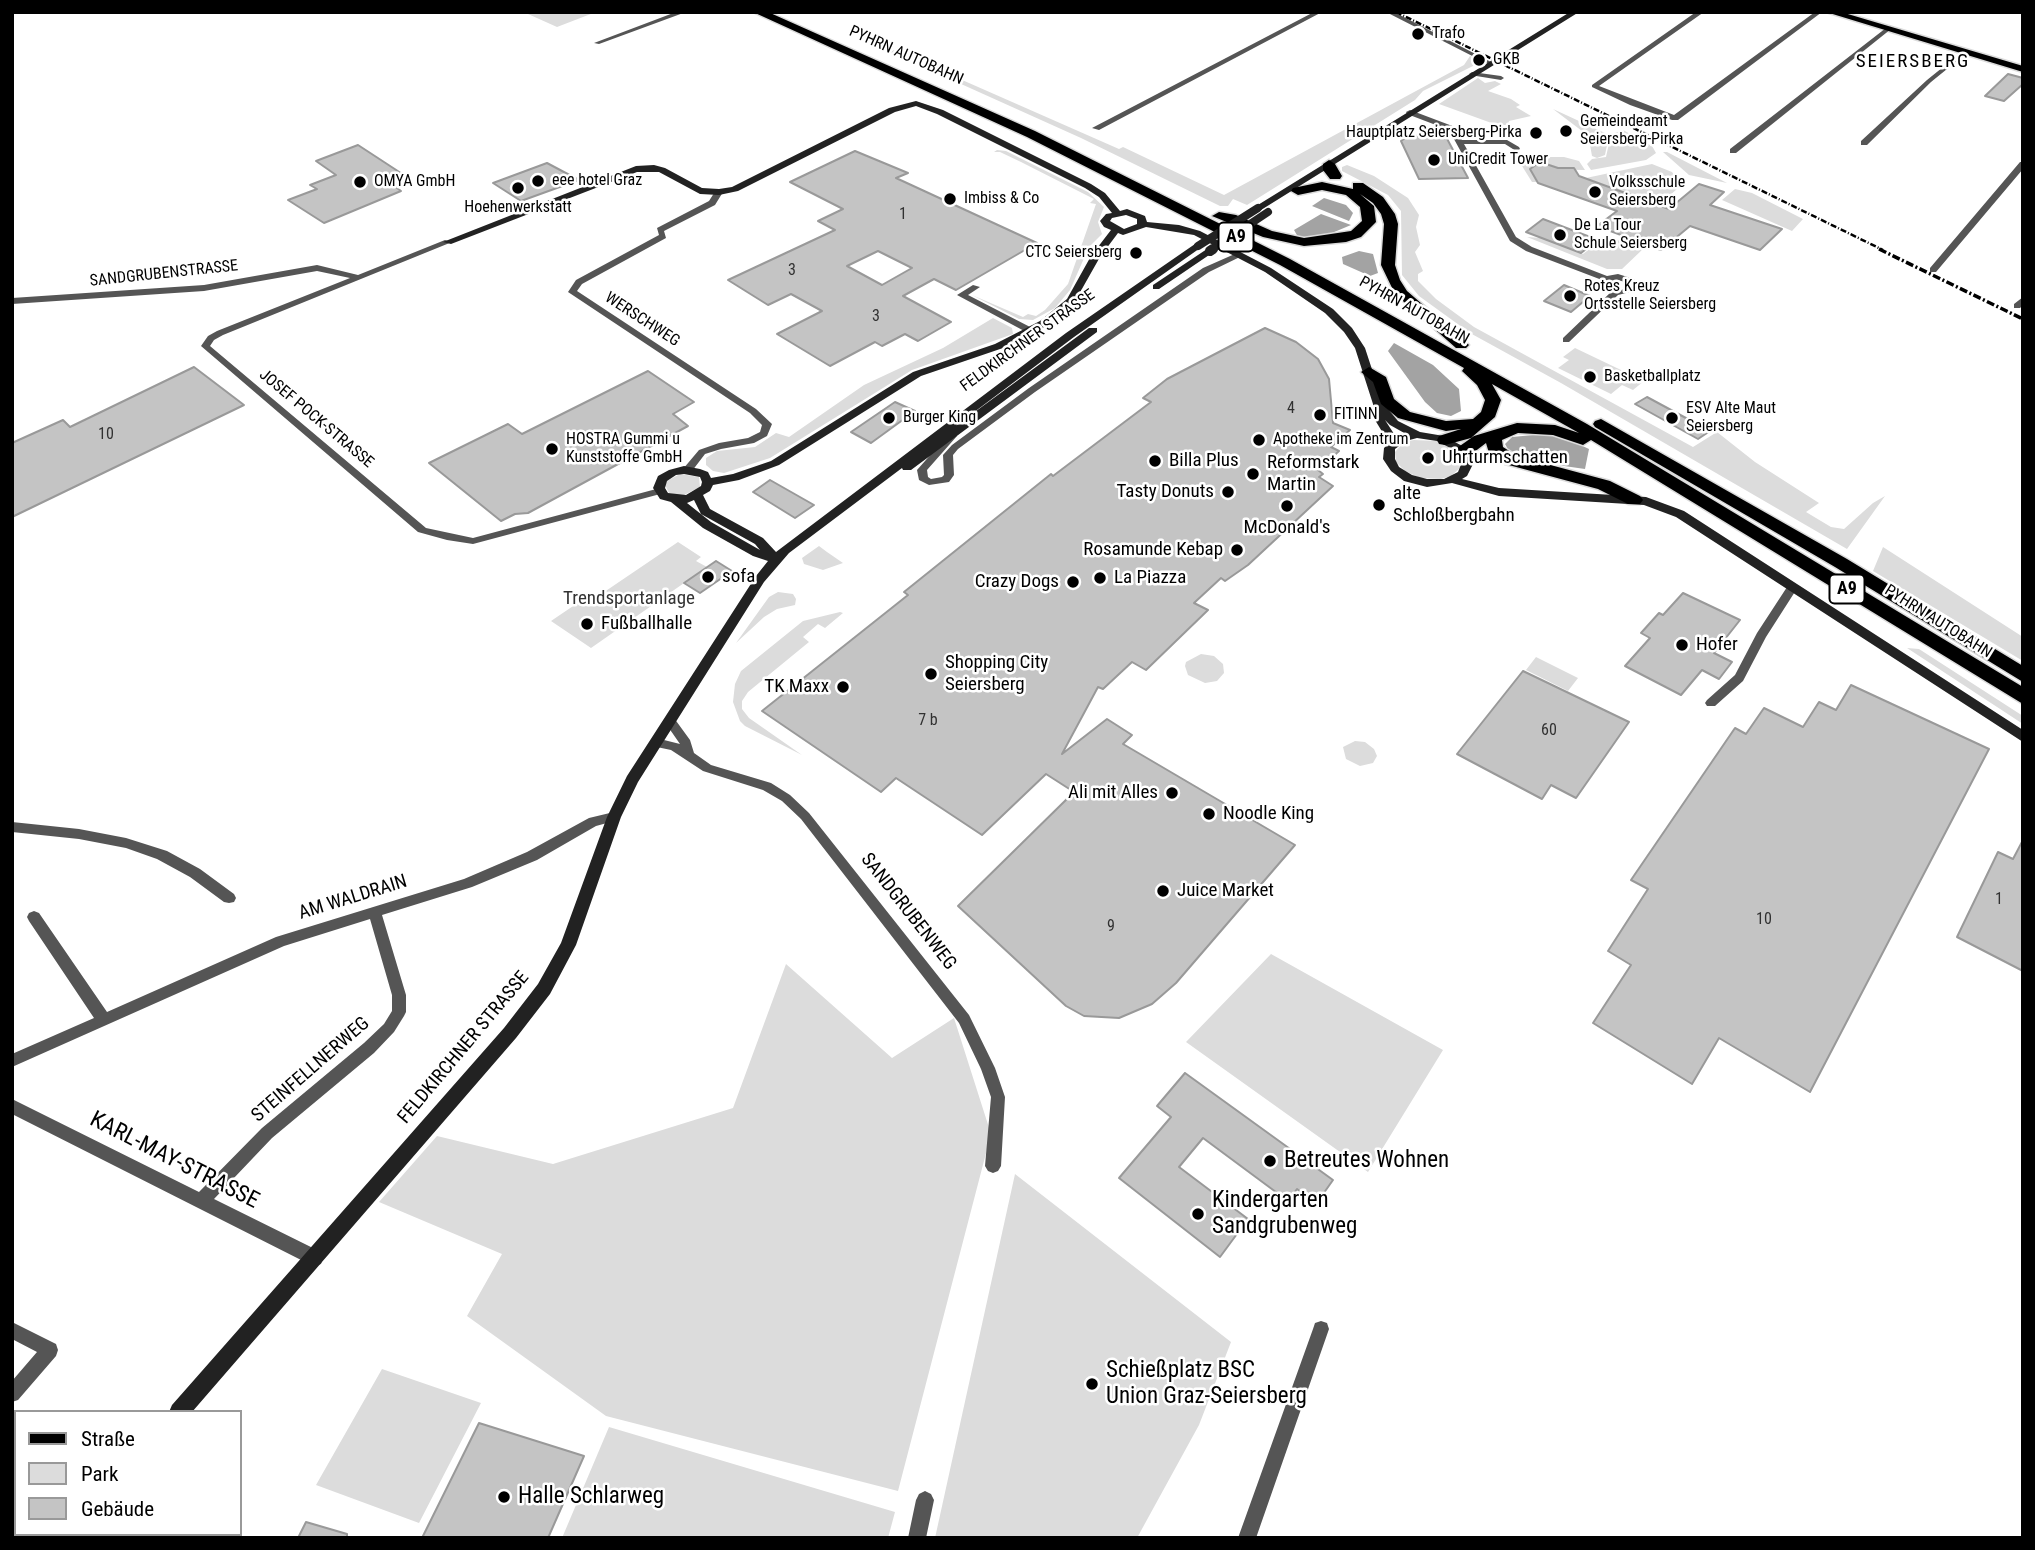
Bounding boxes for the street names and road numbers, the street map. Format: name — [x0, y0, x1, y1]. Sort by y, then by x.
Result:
street label: PYHRN AUTOBAHN — [846, 22, 966, 90]
road number: A9 — [1218, 222, 1254, 251]
street label: SANDGRUBENSTRASSE — [89, 257, 239, 291]
street label: PYHRN AUTOBAHN — [1356, 273, 1472, 349]
street label: FELDKIRCHNER STRASSE — [957, 286, 1099, 396]
street label: WERSCHWEG — [601, 289, 683, 351]
street label: JOSEF POCK-STRASSE — [255, 365, 377, 473]
road number: A9 — [1829, 574, 1864, 604]
street label: PYHRN AUTOBAHN — [1881, 581, 1995, 663]
street label: SANDGRUBENWEG — [855, 849, 961, 975]
street label: AM WALDRAIN — [296, 871, 410, 925]
street label: FELDKIRCHNER STRASSE — [394, 967, 534, 1129]
street label: STEINFELLNERWEG — [247, 1013, 375, 1127]
street label: KARL-MAY-STRASSE — [85, 1106, 263, 1216]

